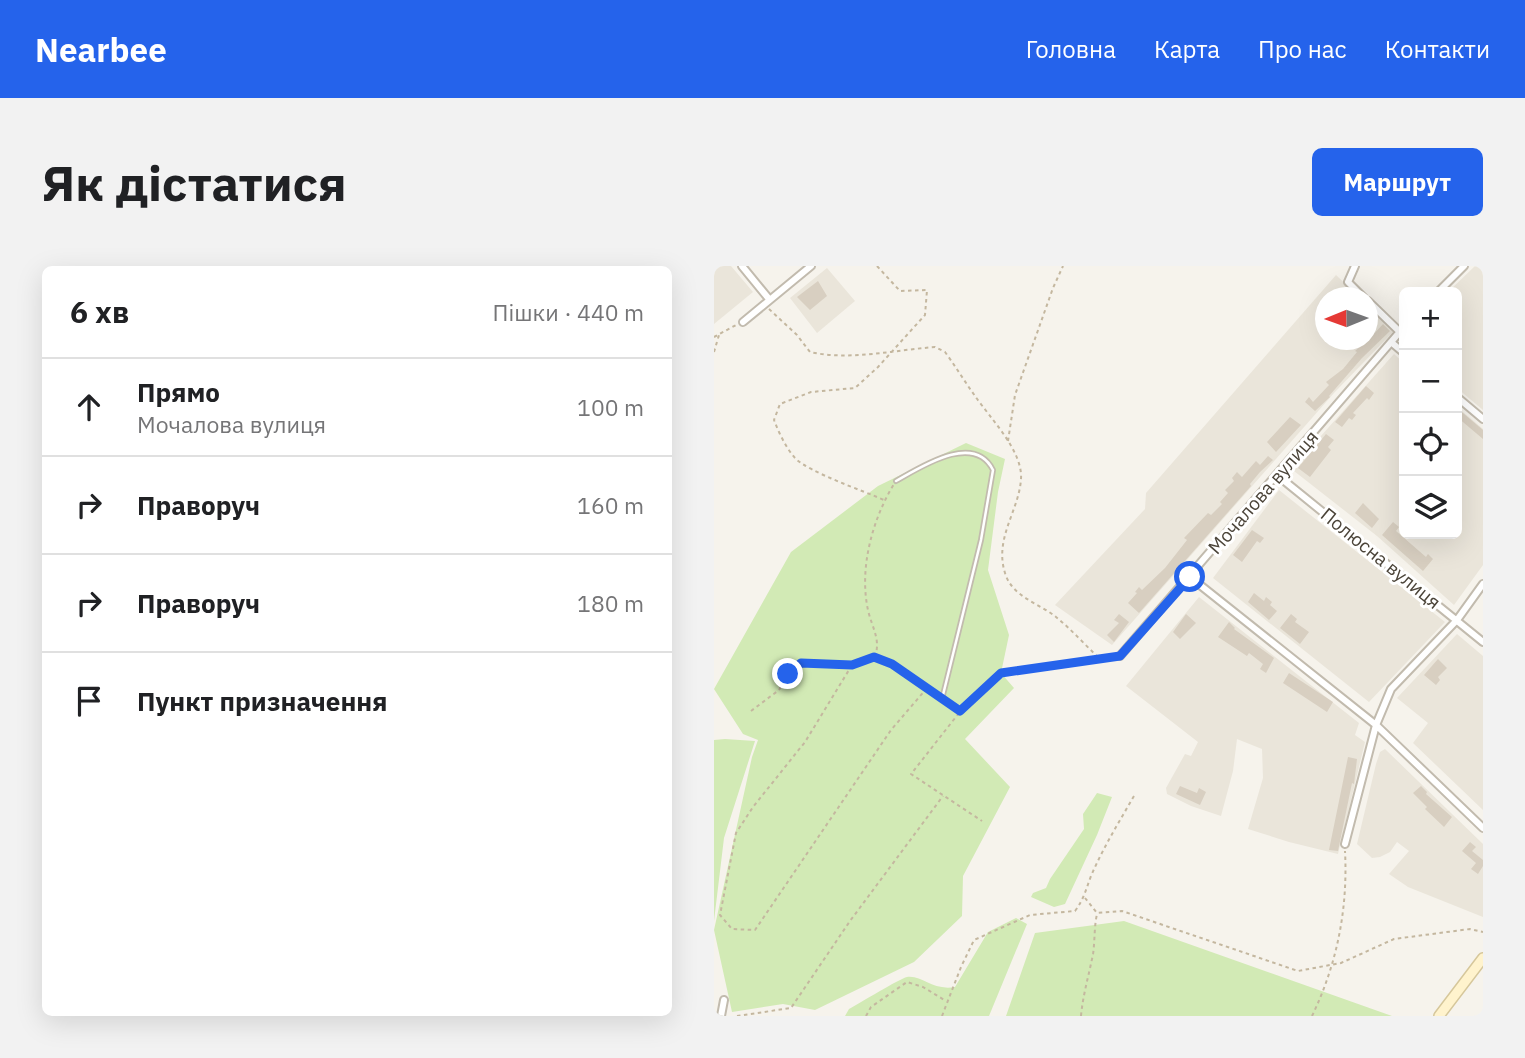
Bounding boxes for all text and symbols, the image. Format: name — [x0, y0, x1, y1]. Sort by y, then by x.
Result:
text: Nearbee — [35, 28, 167, 71]
text: Головна — [1026, 33, 1116, 65]
text: Карта — [1154, 33, 1220, 65]
text: Про нас — [1258, 33, 1347, 65]
text: Контакти — [1385, 33, 1490, 65]
button: Маршрут — [1312, 148, 1483, 216]
text: Як дістатися — [42, 151, 347, 214]
north arrow — [1315, 287, 1378, 350]
map controls — [1399, 287, 1462, 539]
button: + — [1399, 287, 1462, 350]
text: 6 хв — [70, 292, 129, 331]
text: Пішки · 440 m — [493, 297, 644, 327]
button: − — [1399, 350, 1462, 413]
text: Прямо — [137, 375, 220, 409]
icon: ahead — [70, 388, 108, 426]
text: 100 m — [577, 392, 644, 422]
text: Мочалова вулиця — [137, 409, 326, 439]
button: locate — [1399, 413, 1462, 476]
street label: Мочалова вулиця — [1203, 425, 1323, 559]
button: layers — [1399, 476, 1462, 539]
icon: right — [70, 486, 108, 524]
text: Праворуч — [137, 488, 260, 522]
text: 160 m — [577, 490, 644, 520]
street label: Полюсна вулиця — [1316, 502, 1446, 614]
route start — [1174, 561, 1205, 592]
icon: right — [70, 584, 108, 622]
text: Праворуч — [137, 586, 260, 620]
text: 180 m — [577, 588, 644, 618]
route end — [772, 658, 803, 689]
icon: arrive — [70, 682, 108, 720]
text: Пункт призначення — [137, 684, 387, 718]

